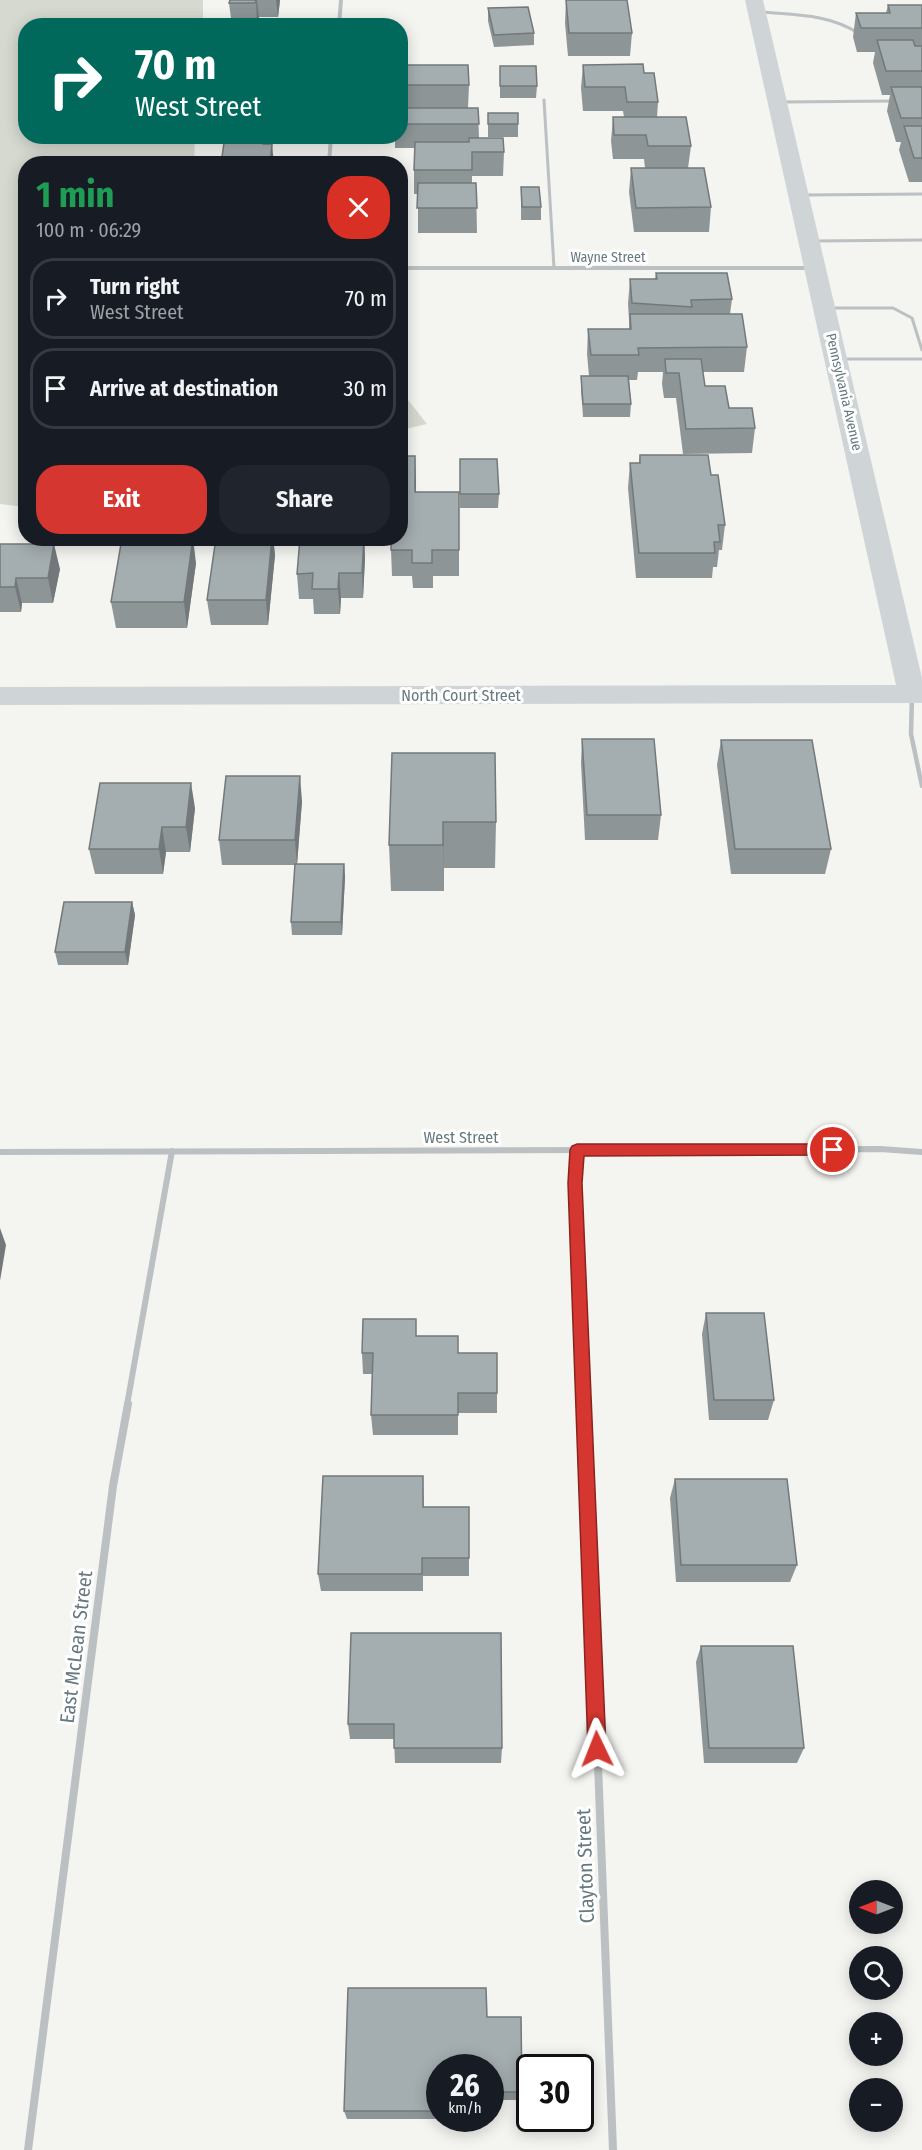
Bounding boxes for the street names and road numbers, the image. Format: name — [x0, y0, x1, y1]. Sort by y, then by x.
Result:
street label: Wayne Street — [571, 249, 646, 266]
street label: Pennsylvania Avenue — [822, 332, 866, 453]
street label: North Court Street — [401, 686, 522, 705]
street label: West Street — [424, 1128, 499, 1147]
street label: East McLean Street — [55, 1569, 97, 1725]
street label: Clayton Street — [571, 1808, 599, 1924]

